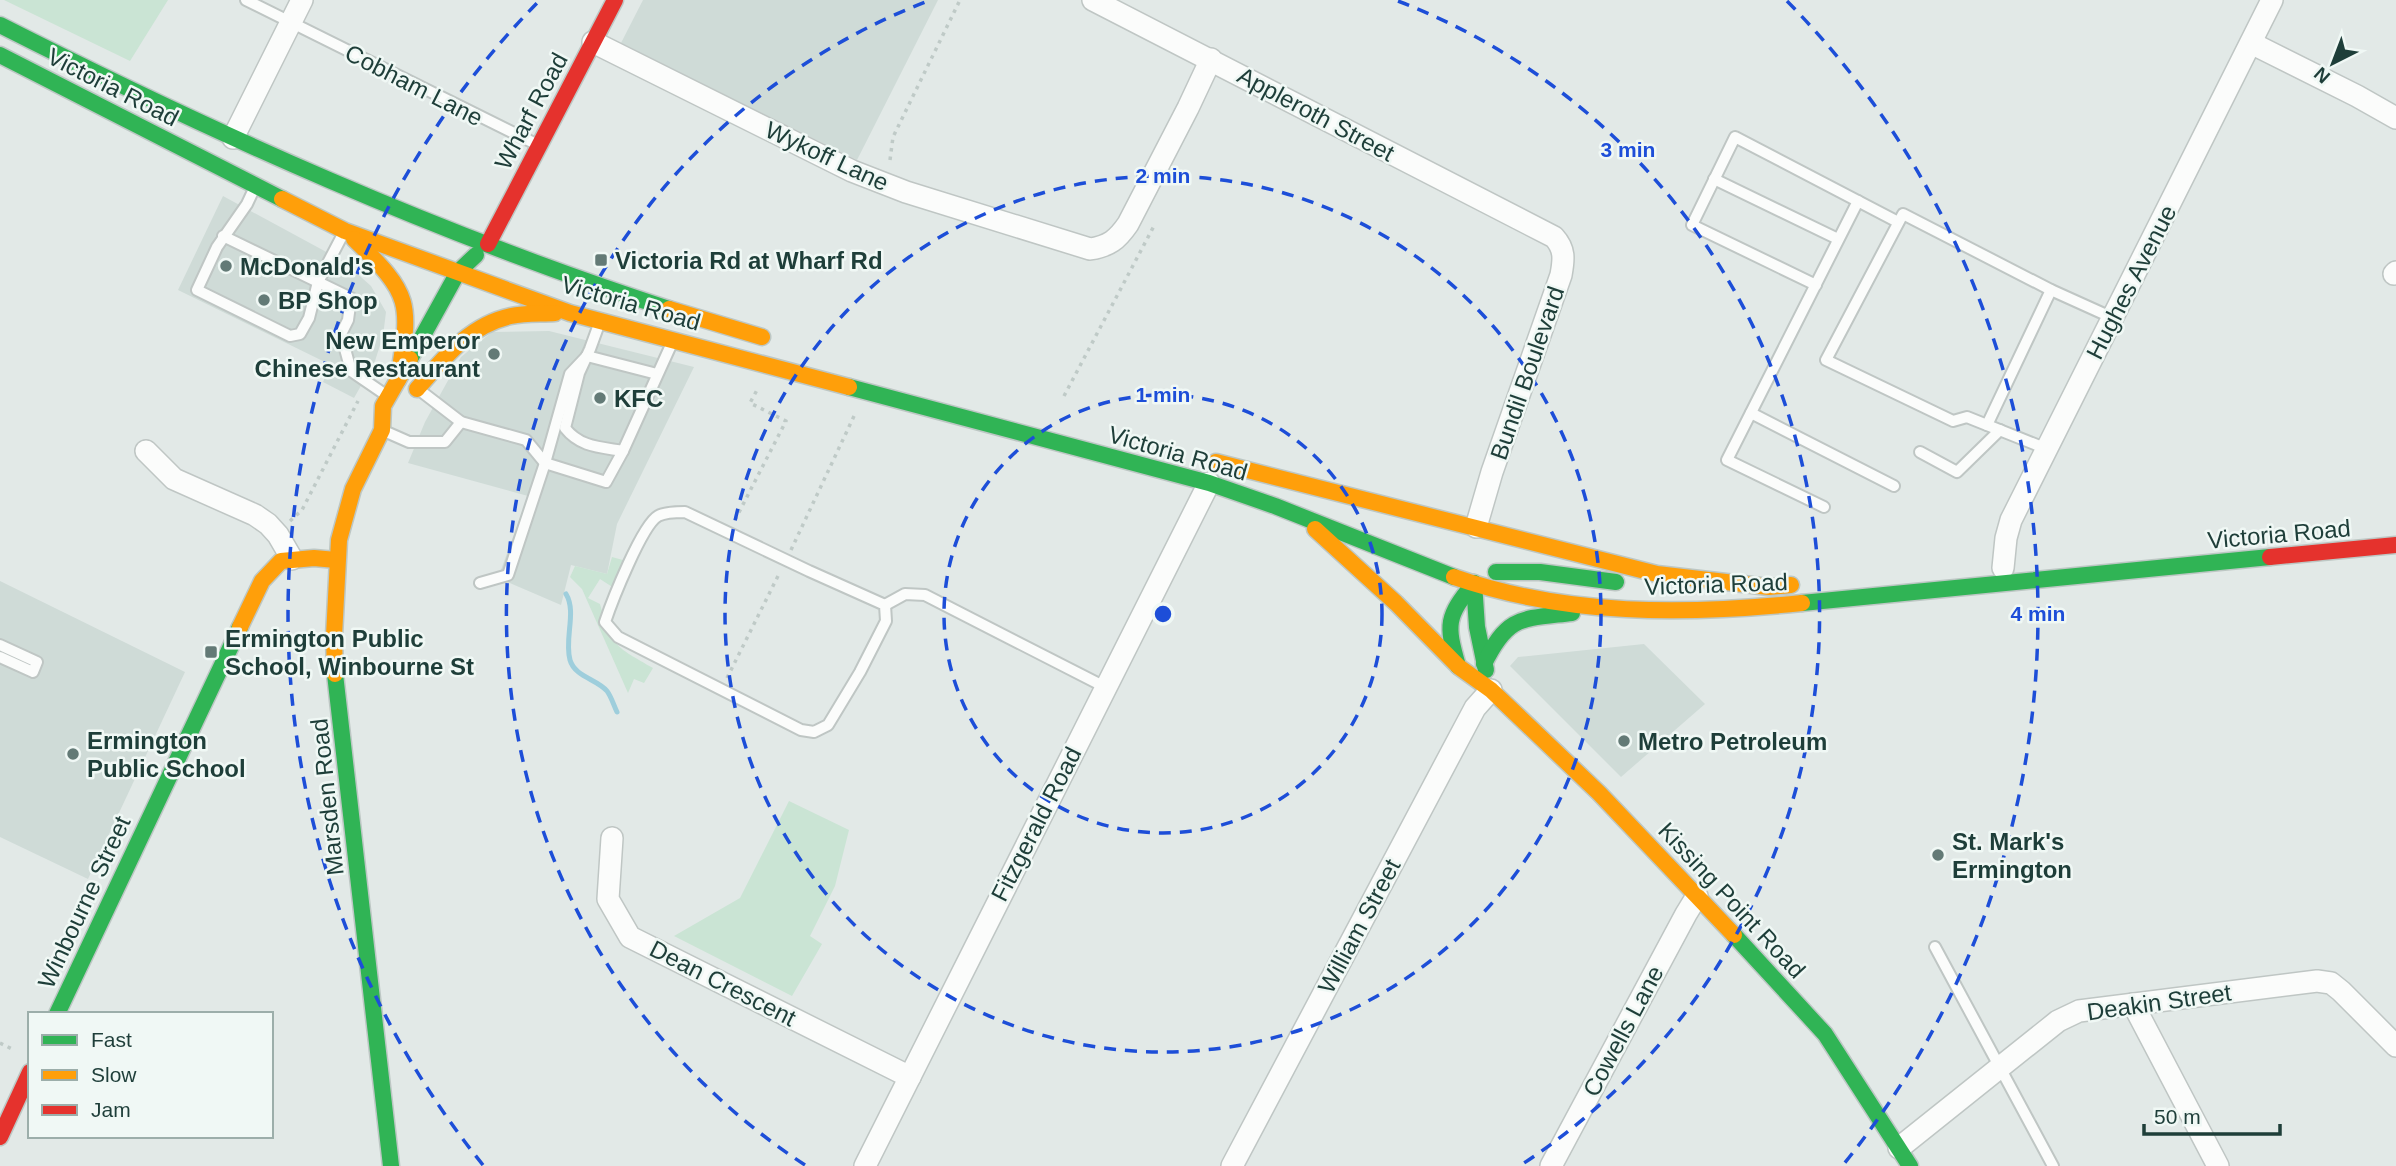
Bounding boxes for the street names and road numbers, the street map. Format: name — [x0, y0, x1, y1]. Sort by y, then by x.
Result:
street label: Cobham Lane — [341, 39, 487, 131]
street label: Victoria Road — [43, 42, 183, 132]
street label: Wharf Road — [489, 48, 573, 174]
street label: Appleroth Street — [1233, 61, 1399, 167]
street label: Wykoff Lane — [761, 116, 893, 196]
street label: Hughes Avenue — [2081, 201, 2181, 363]
street label: Victoria Road — [558, 270, 704, 336]
street label: Bundil Boulevard — [1485, 283, 1569, 463]
street label: Victoria Road — [1105, 420, 1251, 486]
street label: Victoria Road — [2206, 514, 2352, 554]
street label: Victoria Road — [1644, 568, 1788, 600]
street label: Marsden Road — [305, 717, 349, 877]
street label: Fitzgerald Road — [986, 742, 1086, 906]
street label: Winbourne Street — [32, 811, 136, 992]
street label: Kissing Point Road — [1653, 817, 1811, 983]
street label: William Street — [1312, 854, 1406, 998]
street label: Dean Crescent — [646, 935, 801, 1032]
street label: Cowells Lane — [1577, 961, 1669, 1101]
street label: Deakin Street — [2085, 978, 2233, 1025]

